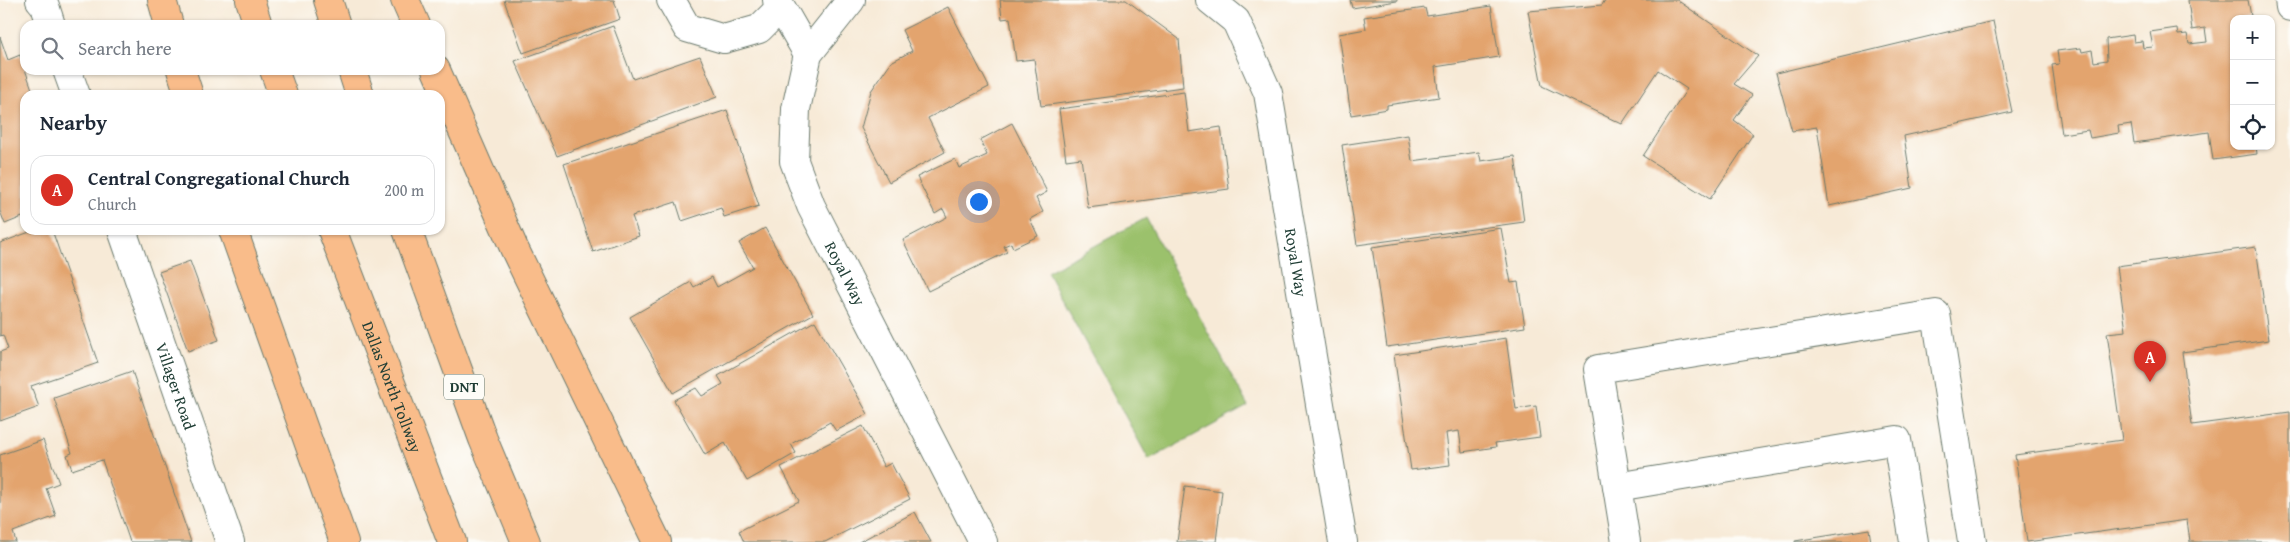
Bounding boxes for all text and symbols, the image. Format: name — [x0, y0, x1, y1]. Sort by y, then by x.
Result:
map controls — [2230, 15, 2275, 150]
button: + — [2230, 15, 2275, 60]
search box — [20, 20, 445, 75]
icon: search — [38, 34, 66, 62]
text: Search here — [78, 34, 172, 62]
button: − — [2230, 60, 2275, 105]
button: locate — [2230, 105, 2275, 150]
text: Nearby — [40, 107, 107, 138]
text: Central Congregational Church — [88, 164, 350, 192]
text: A — [52, 178, 62, 202]
text: 200 m — [384, 178, 424, 202]
your location — [966, 189, 992, 215]
text: Church — [88, 192, 137, 216]
street label: Royal Way — [1279, 226, 1314, 299]
street label: Royal Way — [819, 237, 872, 310]
street label: Dallas North Tollway — [356, 317, 429, 456]
street label: Villager Road — [150, 339, 202, 433]
pin: A — [2134, 341, 2166, 382]
road number: DNT — [444, 374, 484, 400]

